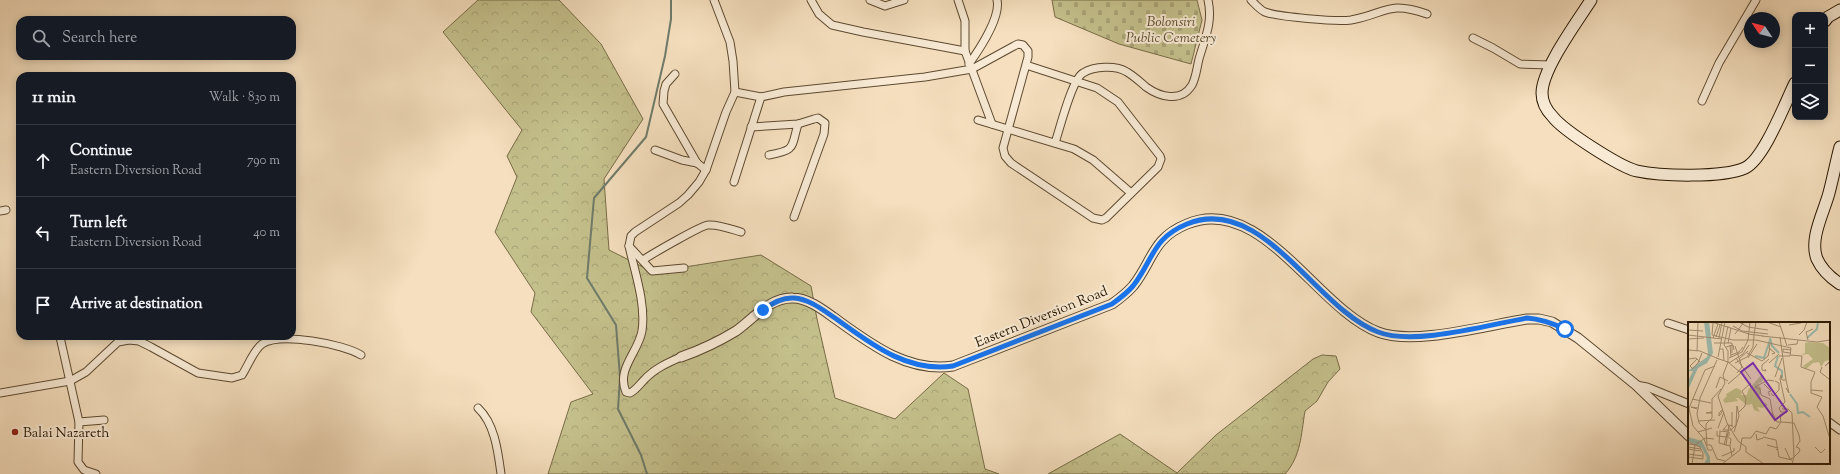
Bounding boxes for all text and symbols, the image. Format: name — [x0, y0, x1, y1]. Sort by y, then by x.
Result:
north arrow — [1744, 12, 1780, 48]
map controls — [1792, 12, 1828, 120]
button: + — [1792, 12, 1828, 48]
park label: Bolonsiri Public Cemetery — [1126, 13, 1216, 49]
search box — [16, 16, 296, 60]
icon: search — [30, 27, 52, 49]
text: Search here — [62, 28, 137, 49]
button: − — [1792, 48, 1828, 84]
button: layers — [1792, 84, 1828, 120]
text: 11 min — [32, 86, 76, 110]
text: Walk · 830 m — [209, 89, 280, 107]
text: Continue — [70, 141, 132, 162]
icon: ahead — [32, 150, 54, 172]
text: 790 m — [247, 152, 280, 170]
text: Eastern Diversion Road — [70, 162, 202, 180]
text: Turn left — [70, 213, 127, 234]
icon: left — [32, 222, 54, 244]
text: 40 m — [253, 224, 280, 242]
text: Eastern Diversion Road — [70, 234, 202, 252]
street label: Eastern Diversion Road — [972, 282, 1111, 354]
icon: arrive — [32, 294, 54, 316]
text: Arrive at destination — [70, 294, 203, 315]
route end — [754, 301, 772, 319]
route start — [1556, 320, 1574, 338]
inset map — [1688, 322, 1830, 464]
place label: Balai Nazareth — [23, 424, 109, 444]
marker: Balai Nazareth — [10, 427, 20, 437]

